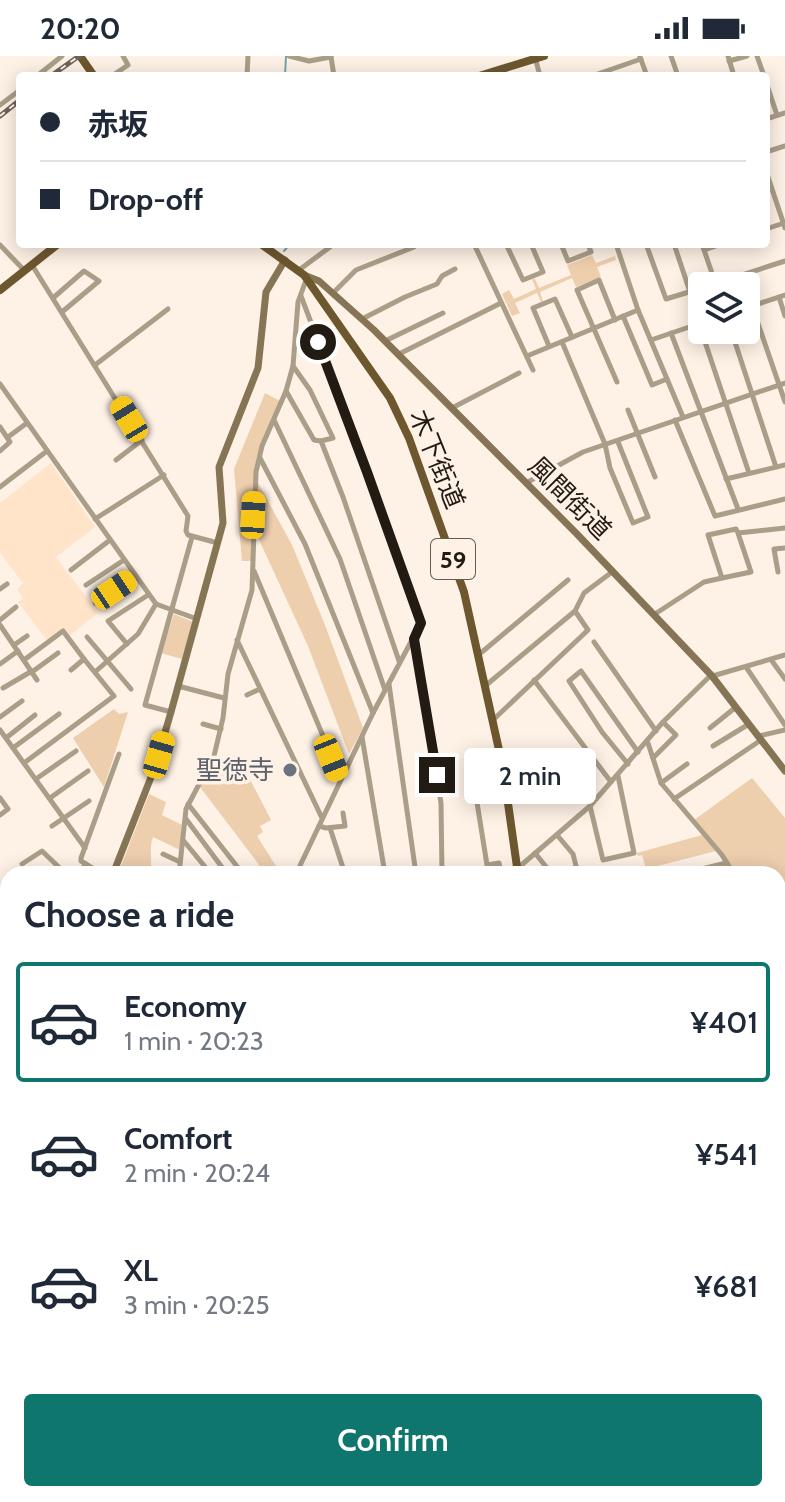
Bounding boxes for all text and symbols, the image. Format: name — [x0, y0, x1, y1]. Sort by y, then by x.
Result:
text: 20:20 — [40, 10, 121, 47]
text: 赤坂 — [88, 106, 148, 143]
text: Drop-off — [88, 181, 203, 218]
map controls — [688, 272, 760, 344]
button: layers — [688, 272, 760, 344]
route start — [300, 324, 336, 360]
car — [106, 392, 152, 446]
street label: 木下街道 — [403, 405, 471, 513]
street label: 風間街道 — [522, 450, 618, 546]
car — [240, 490, 266, 540]
road number: 59 — [431, 539, 475, 579]
car — [87, 567, 141, 613]
car — [141, 729, 177, 781]
car — [311, 731, 351, 785]
callout: 2 min — [465, 747, 597, 803]
place label: 聖徳寺 — [196, 754, 274, 786]
route end — [419, 757, 455, 793]
text: 2 min — [499, 760, 561, 792]
marker: 聖徳寺 — [281, 761, 299, 779]
text: Choose a ride — [24, 892, 234, 936]
icon: car — [28, 986, 100, 1058]
text: Economy — [124, 988, 247, 1025]
text: ¥401 — [690, 1004, 758, 1041]
text: 1 min · 20:23 — [124, 1025, 264, 1057]
icon: car — [28, 1118, 100, 1190]
text: Comfort — [124, 1120, 232, 1157]
text: ¥541 — [696, 1136, 758, 1173]
text: 2 min · 20:24 — [124, 1157, 270, 1189]
icon: car — [28, 1250, 100, 1322]
text: XL — [124, 1252, 158, 1289]
text: ¥681 — [695, 1268, 758, 1305]
text: 3 min · 20:25 — [124, 1289, 270, 1321]
button: Confirm — [24, 1394, 762, 1486]

